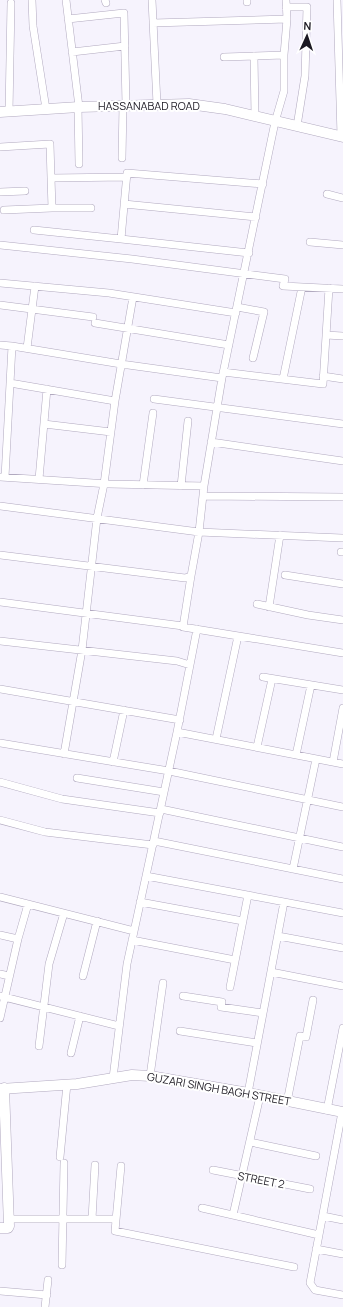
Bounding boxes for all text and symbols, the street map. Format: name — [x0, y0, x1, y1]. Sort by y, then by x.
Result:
north arrow — [287, 16, 327, 56]
text: N — [303, 18, 312, 33]
street label: HASSANABAD ROAD — [98, 98, 200, 113]
street label: GUZARI SINGH BAGH STREET — [146, 1068, 293, 1109]
street label: STREET 2 — [236, 1168, 286, 1191]

